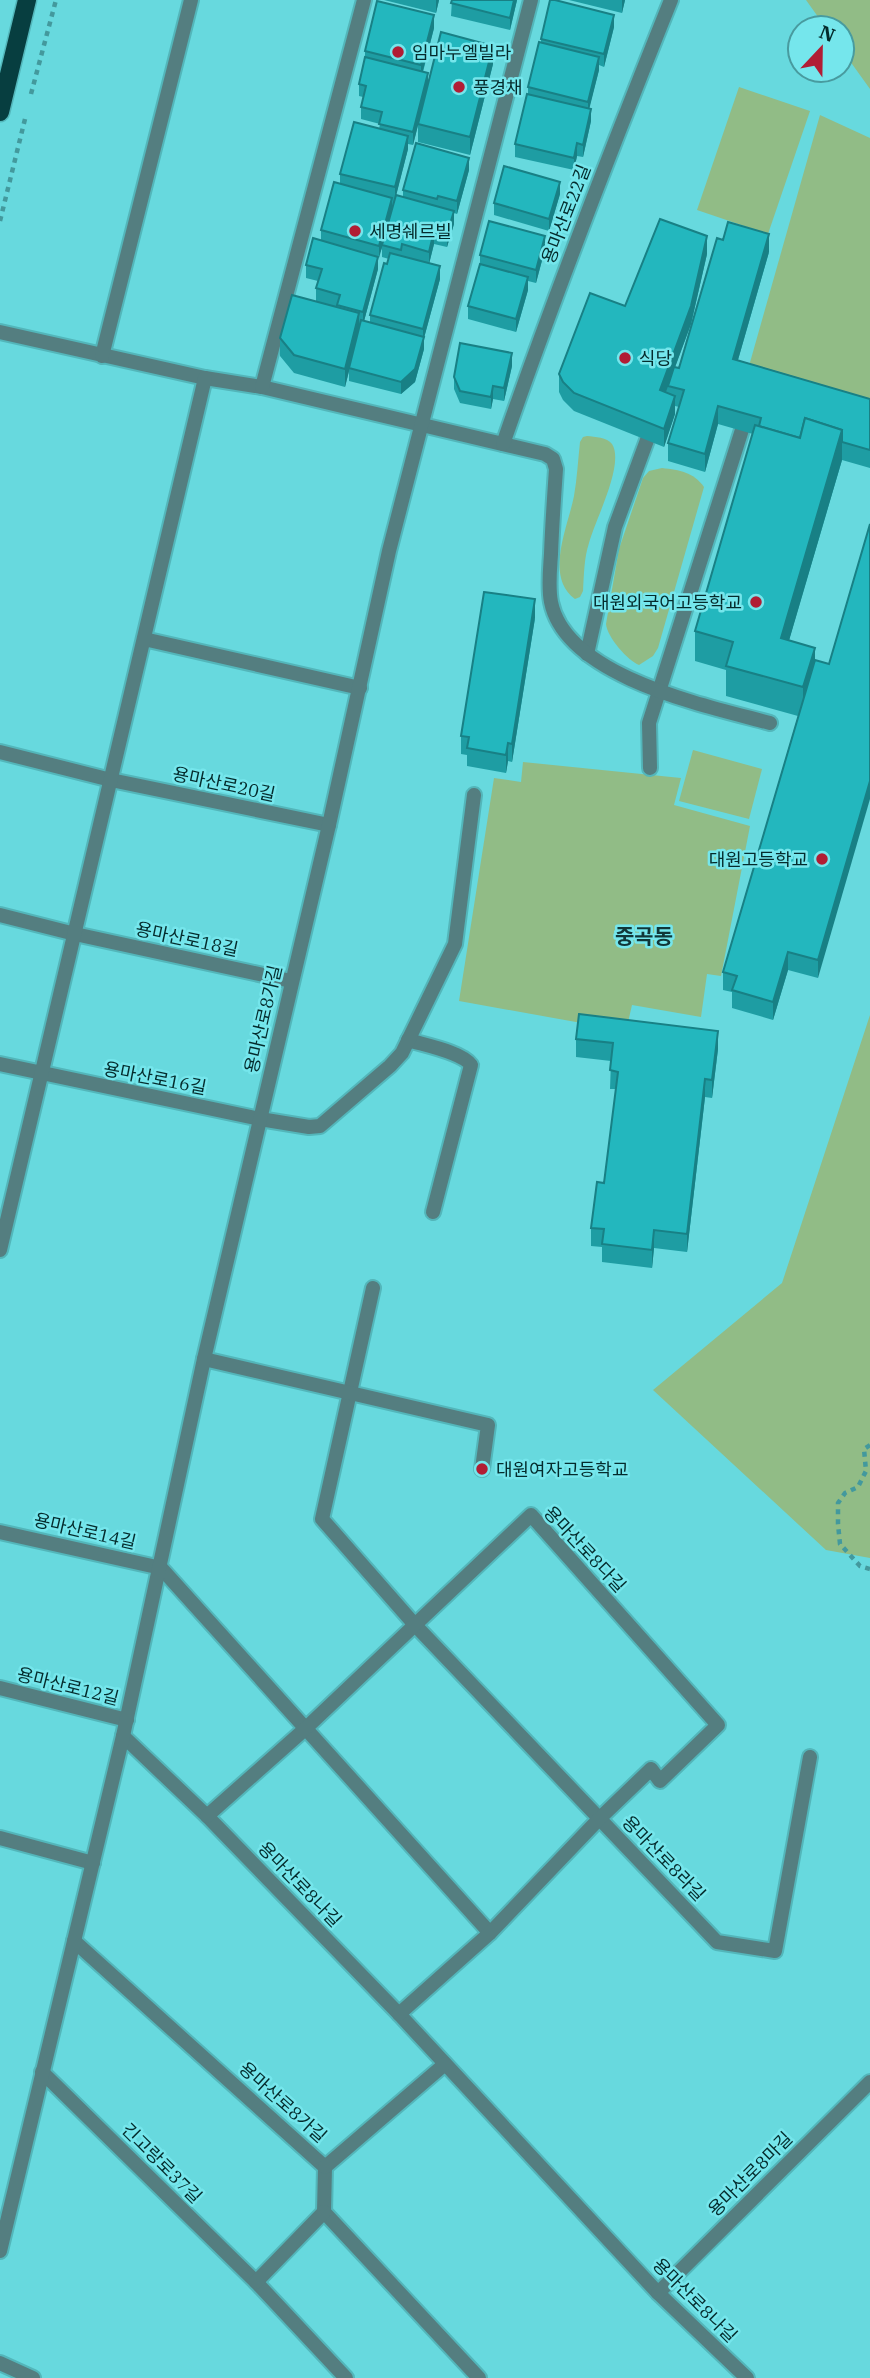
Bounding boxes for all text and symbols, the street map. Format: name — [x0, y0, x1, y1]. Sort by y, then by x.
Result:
north arrow — [786, 14, 856, 84]
text: N — [816, 19, 839, 47]
place label: 임마누엘빌라 — [412, 41, 512, 64]
marker: 임마누엘빌라 — [390, 44, 406, 60]
place label: 풍경채 — [473, 76, 523, 99]
marker: 풍경채 — [451, 79, 467, 95]
street label: 용마산로22길 — [537, 161, 595, 267]
place label: 세명쉐르빌 — [369, 220, 452, 243]
marker: 세명쉐르빌 — [347, 223, 363, 239]
place label: 식당 — [639, 347, 672, 370]
marker: 식당 — [617, 350, 633, 366]
place label: 대원외국어고등학교 — [593, 591, 742, 614]
marker: 대원외국어고등학교 — [748, 594, 764, 610]
street label: 용마산로20길 — [171, 762, 277, 806]
place label: 대원고등학교 — [709, 848, 808, 871]
marker: 대원고등학교 — [814, 851, 830, 867]
street label: 용마산로18길 — [134, 917, 240, 961]
district label: 중곡동 — [615, 922, 673, 950]
street label: 용마산로8가길 — [239, 963, 287, 1075]
street label: 용마산로16길 — [102, 1057, 208, 1099]
place label: 대원여자고등학교 — [496, 1458, 628, 1481]
marker: 대원여자고등학교 — [474, 1461, 490, 1477]
street label: 용마산로8다길 — [539, 1501, 631, 1597]
street label: 용마산로14길 — [32, 1508, 138, 1554]
street label: 용마산로12길 — [15, 1662, 121, 1710]
street label: 용마산로8라길 — [617, 1810, 711, 1906]
street label: 용마산로8나길 — [253, 1836, 347, 1932]
street label: 용마산로8가길 — [234, 2057, 332, 2147]
street label: 긴고랑로37길 — [117, 2118, 207, 2208]
street label: 용마산로8마길 — [703, 2127, 797, 2221]
street label: 용마산로8나길 — [648, 2253, 742, 2347]

